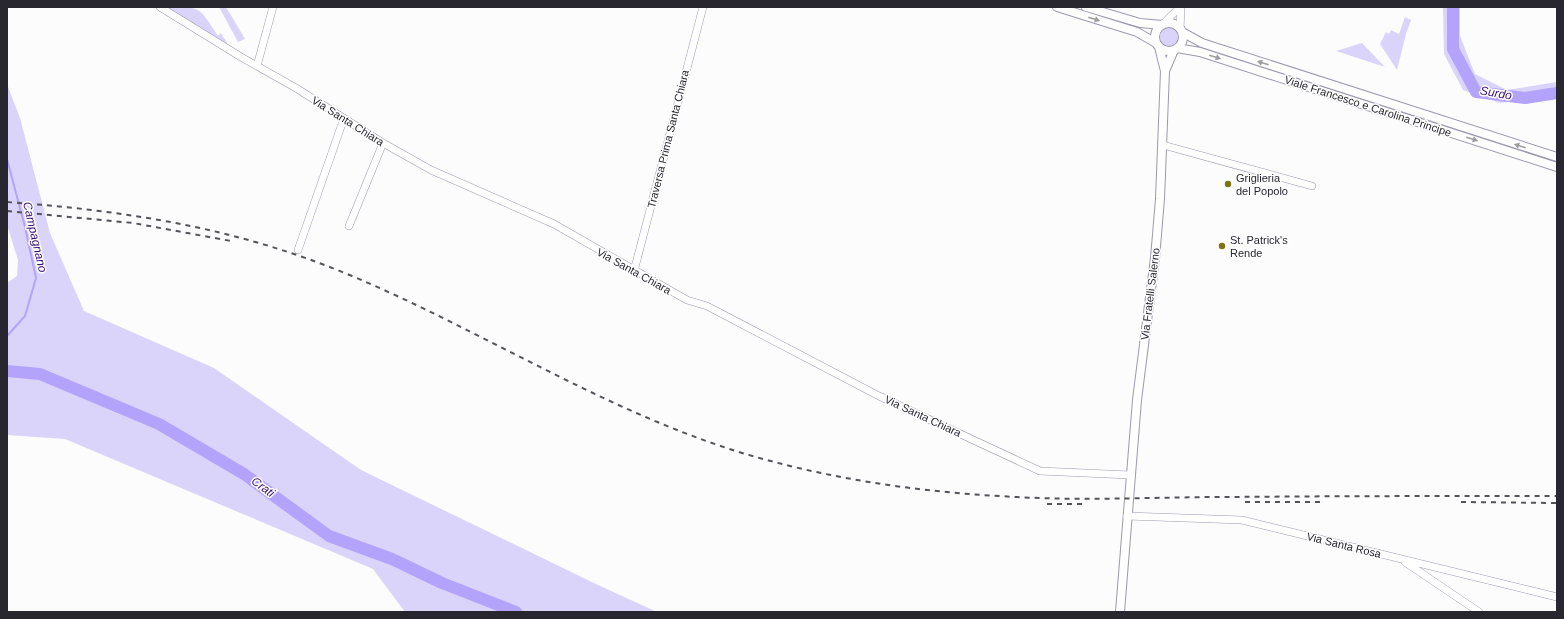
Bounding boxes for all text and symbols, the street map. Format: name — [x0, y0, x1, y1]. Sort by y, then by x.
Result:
one-way arrow — [1089, 16, 1101, 22]
one-way arrow — [1210, 54, 1222, 60]
one-way arrow — [1256, 60, 1268, 66]
street label: Traversa Prima Santa Chiara — [645, 68, 691, 209]
street label: Viale Francesco e Carolina Principe — [1283, 73, 1453, 139]
water label: Surdo — [1479, 83, 1513, 103]
street label: Via Santa Chiara — [310, 94, 387, 149]
one-way arrow — [1467, 137, 1479, 143]
one-way arrow — [1513, 143, 1525, 149]
place label: Griglieria del Popolo — [1236, 172, 1288, 197]
marker: Griglieria del Popolo — [1223, 179, 1233, 189]
water label: Campagnano — [20, 200, 50, 274]
place label: St. Patrick's Rende — [1230, 234, 1288, 259]
marker: St. Patrick's Rende — [1217, 241, 1227, 251]
street label: Via Santa Chiara — [595, 246, 674, 297]
street label: Via Fratelli Salerno — [1138, 247, 1162, 341]
street label: Via Santa Chiara — [883, 393, 964, 439]
water label: Crati — [249, 474, 278, 500]
street label: Via Santa Rosa — [1306, 530, 1383, 560]

